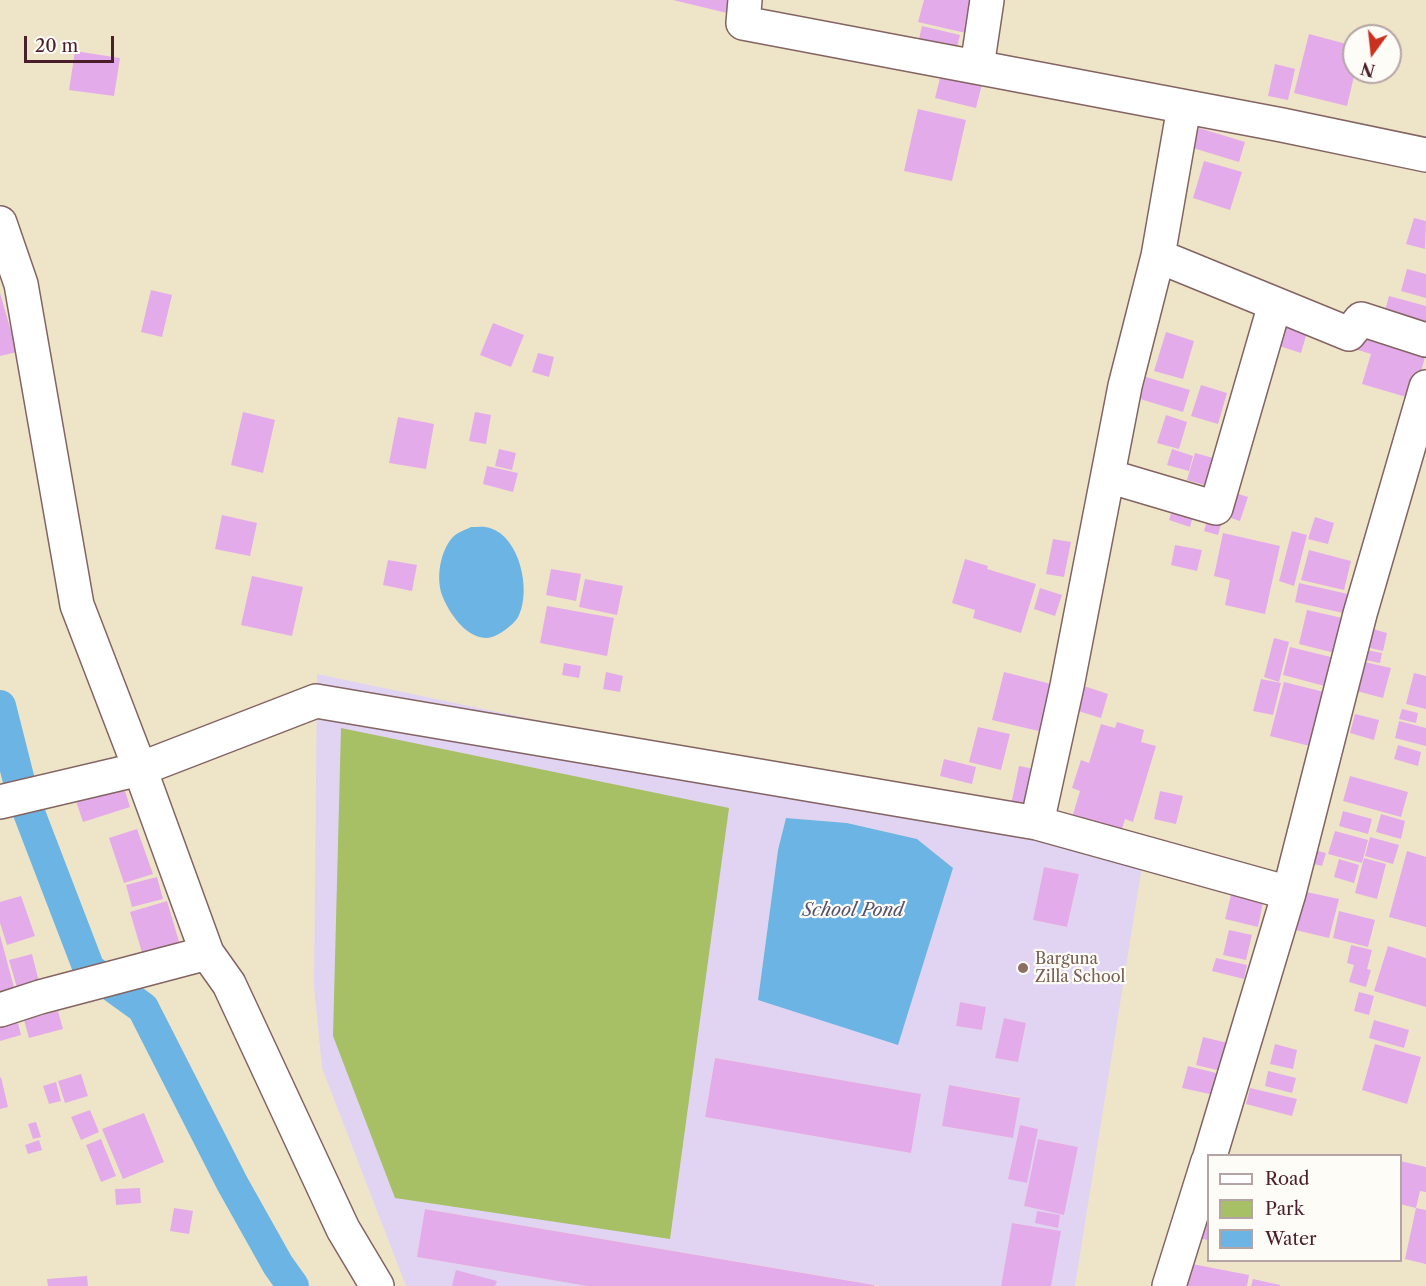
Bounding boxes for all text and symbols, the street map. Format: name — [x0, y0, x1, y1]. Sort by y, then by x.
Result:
scale bar — [27, 24, 117, 62]
north arrow — [1342, 24, 1402, 84]
text: 20 m — [35, 35, 78, 57]
text: N — [1359, 58, 1377, 81]
water label: School Pond — [802, 900, 904, 922]
place label: Barguna Zilla School — [1035, 949, 1125, 987]
marker: Barguna Zilla School — [1016, 961, 1030, 975]
legend — [1207, 1154, 1402, 1262]
text: Road — [1265, 1168, 1310, 1190]
text: Park — [1265, 1198, 1304, 1220]
text: Water — [1265, 1228, 1317, 1250]

